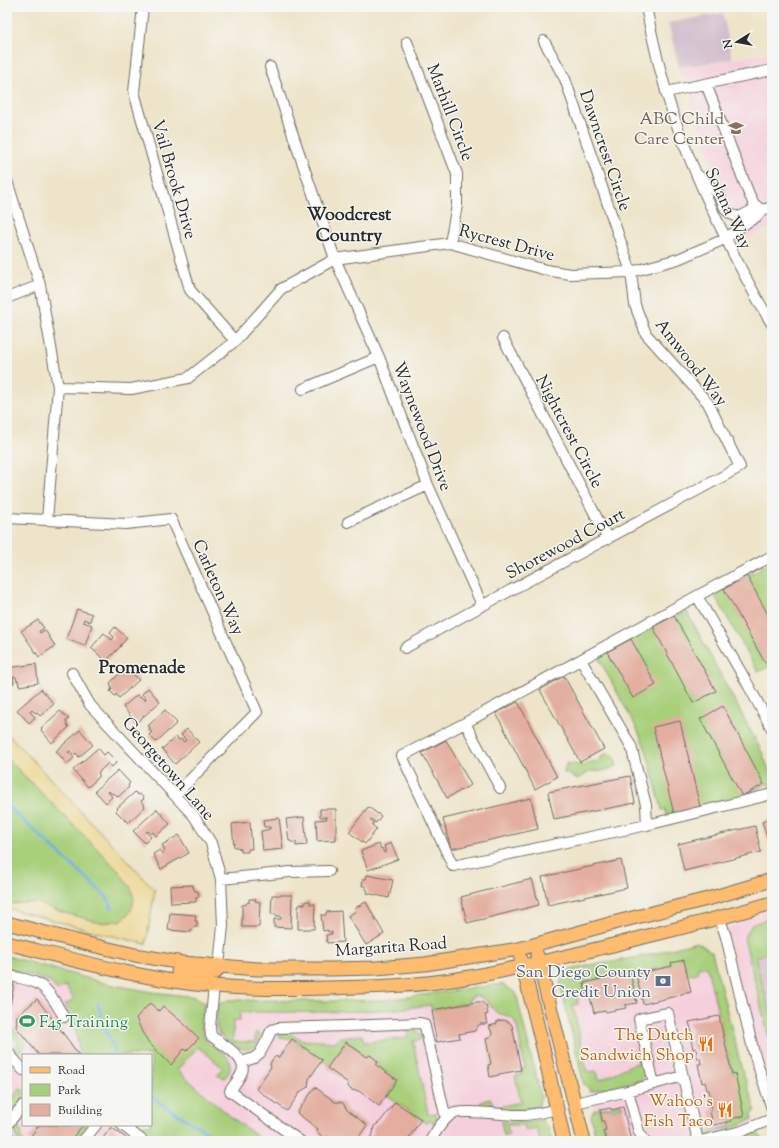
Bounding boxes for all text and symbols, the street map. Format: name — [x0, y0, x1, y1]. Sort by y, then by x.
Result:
north arrow — [717, 22, 757, 62]
text: N — [719, 38, 737, 51]
street label: Marhill Circle — [420, 61, 479, 165]
street label: Dawncrest Circle — [572, 87, 636, 214]
place label: ABC Child Care Center — [634, 108, 725, 152]
street label: Vail Brook Drive — [145, 117, 202, 242]
school or university icon: ABC Child Care Center — [727, 119, 745, 137]
street label: Solana Way — [698, 164, 757, 254]
district label: Woodcrest Country — [307, 203, 392, 250]
street label: Rycrest Drive — [456, 220, 557, 268]
street label: Amwood Way — [649, 314, 733, 413]
street label: Waynewood Drive — [385, 359, 457, 495]
street label: Nightcrest Circle — [528, 371, 608, 493]
street label: Shorewood Court — [502, 503, 630, 586]
street label: Carleton Way — [185, 536, 249, 640]
district label: Promenade — [99, 656, 186, 682]
street label: Georgetown Lane — [116, 712, 219, 826]
street label: Margarita Road — [334, 932, 448, 964]
place label: San Diego County Credit Union — [516, 961, 652, 1005]
bank icon: San Diego County Credit Union — [654, 972, 672, 990]
place label: F45 Training — [39, 1011, 128, 1035]
sports icon: F45 Training — [18, 1012, 36, 1030]
place label: The Dutch Sandwich Shop — [580, 1024, 694, 1068]
restaurant icon: The Dutch Sandwich Shop — [697, 1035, 715, 1053]
legend — [22, 1054, 152, 1126]
text: Road — [58, 1062, 85, 1080]
text: Park — [58, 1082, 81, 1100]
place label: Wahoo's Fish Taco — [644, 1090, 713, 1134]
restaurant icon: Wahoo's Fish Taco — [716, 1101, 734, 1119]
text: Building — [58, 1102, 102, 1120]

